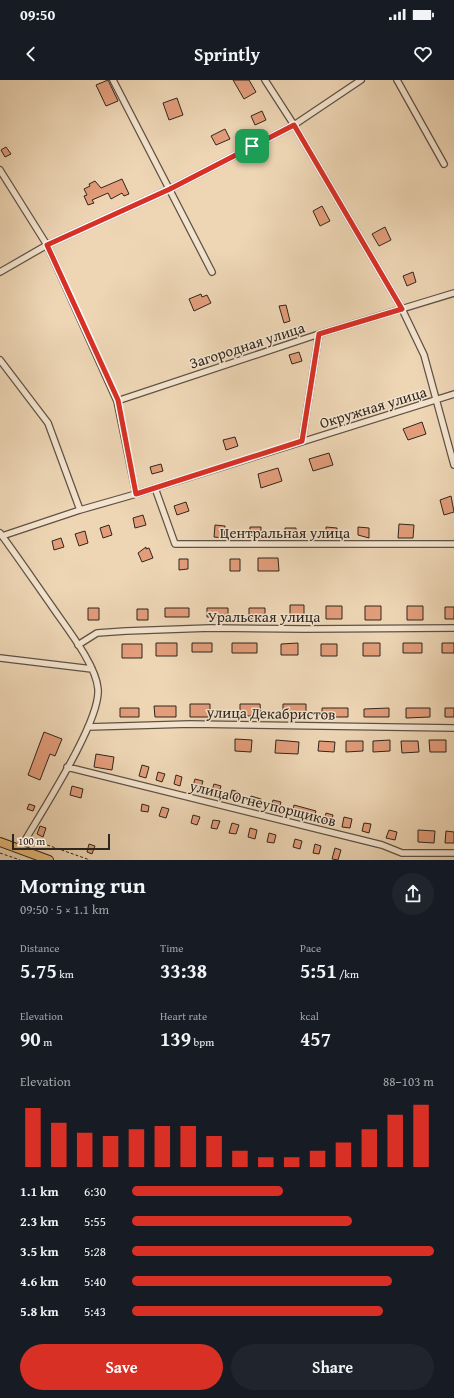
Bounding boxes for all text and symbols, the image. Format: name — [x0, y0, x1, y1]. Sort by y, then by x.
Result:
text: 09:50 — [20, 4, 55, 25]
text: Sprintly — [194, 41, 260, 68]
icon: back — [20, 43, 42, 65]
icon: heart — [412, 43, 434, 65]
pin — [235, 129, 269, 163]
icon: arrive — [241, 135, 263, 157]
street label: Загородная улица — [187, 316, 308, 374]
street label: Окружная улица — [317, 380, 430, 433]
street label: Центральная улица — [220, 522, 351, 543]
street label: Уральская улица — [208, 606, 321, 627]
street label: улица Декабристов — [205, 701, 336, 725]
street label: улица Огнеупорщиков — [187, 774, 338, 831]
scale bar — [12, 832, 110, 851]
text: 100 m — [18, 833, 45, 849]
text: Morning run — [20, 869, 146, 901]
button: share — [392, 873, 434, 915]
text: 09:50 · 5 × 1.1 km — [20, 900, 109, 919]
text: Distance — [20, 940, 59, 956]
text: Time — [160, 940, 183, 956]
text: Pace — [300, 940, 321, 956]
text: 5.75 — [20, 956, 57, 985]
text: 33:38 — [160, 956, 207, 985]
text: 5:51 — [300, 956, 337, 985]
text: km — [57, 966, 74, 982]
text: /km — [337, 966, 359, 982]
text: Elevation — [20, 1008, 63, 1024]
text: Heart rate — [160, 1008, 207, 1024]
text: kcal — [300, 1008, 319, 1024]
text: 90 — [20, 1024, 41, 1053]
text: 139 — [160, 1024, 191, 1053]
text: 457 — [300, 1024, 331, 1053]
text: m — [41, 1034, 52, 1050]
text: bpm — [191, 1034, 214, 1050]
text: Elevation — [20, 1072, 71, 1091]
text: 88–103 m — [383, 1072, 434, 1091]
text: 1.1 km — [20, 1182, 59, 1201]
text: 6:30 — [84, 1182, 106, 1201]
text: 2.3 km — [20, 1212, 59, 1231]
text: 5:55 — [84, 1212, 106, 1231]
text: 3.5 km — [20, 1242, 59, 1261]
text: 5:28 — [84, 1242, 106, 1261]
text: 4.6 km — [20, 1272, 59, 1291]
text: 5:40 — [84, 1272, 106, 1291]
text: 5.8 km — [20, 1302, 59, 1321]
text: 5:43 — [84, 1302, 106, 1321]
button: Save — [20, 1344, 223, 1390]
button: Share — [231, 1344, 434, 1390]

